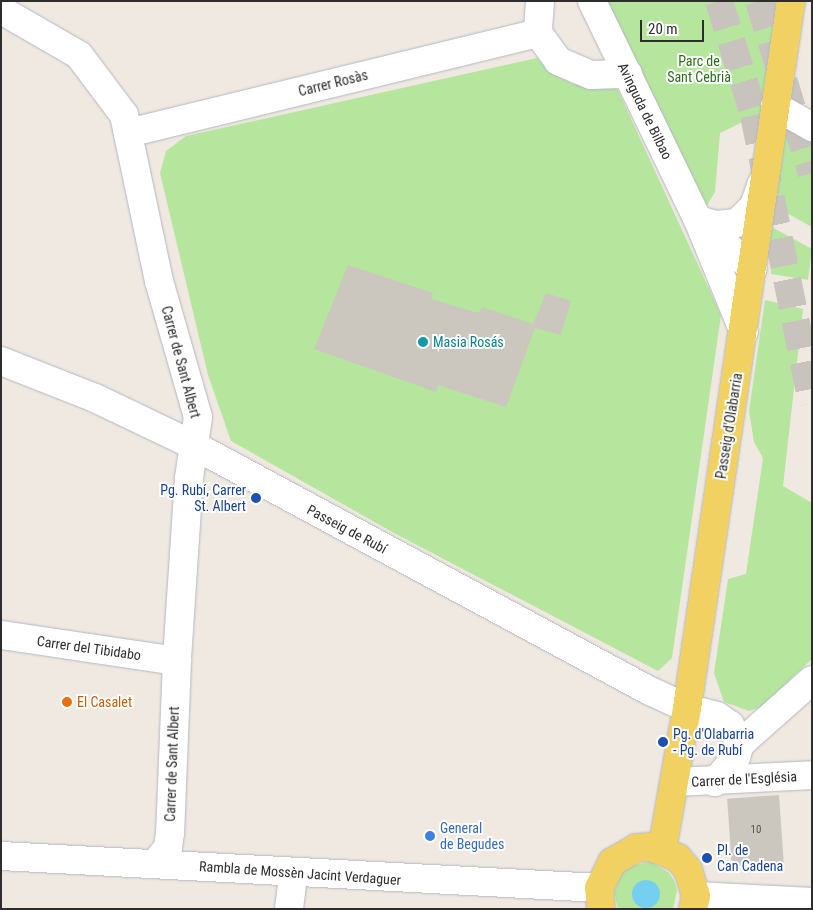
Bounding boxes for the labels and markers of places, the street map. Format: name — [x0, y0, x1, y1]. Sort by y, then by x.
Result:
place label: Masia Rosás — [433, 334, 504, 350]
marker: Masia Rosás — [417, 336, 429, 348]
place label: Pg. Rubí, Carrer St. Albert — [160, 482, 246, 514]
marker: Pg. Rubí, Carrer St. Albert — [250, 492, 262, 504]
place label: El Casalet — [77, 694, 132, 710]
marker: El Casalet — [61, 696, 73, 708]
place label: Pg. d'Olabarria - Pg. de Rubí — [673, 726, 754, 759]
marker: Pg. d'Olabarria - Pg. de Rubí — [657, 736, 669, 748]
place label: General de Begudes — [440, 820, 504, 852]
marker: General de Begudes — [424, 830, 436, 842]
place label: Pl. de Can Cadena — [717, 842, 783, 874]
marker: Pl. de Can Cadena — [701, 852, 713, 864]

